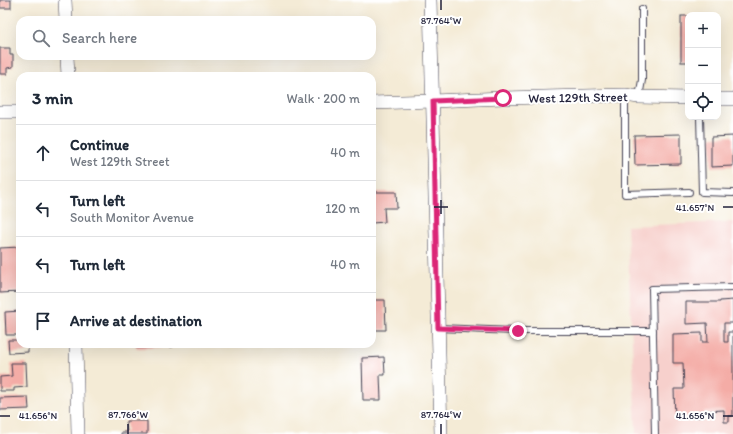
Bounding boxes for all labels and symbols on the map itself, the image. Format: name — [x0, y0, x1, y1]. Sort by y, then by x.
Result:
text: 87.764°W — [421, 14, 462, 27]
route start — [494, 89, 512, 107]
street label: West 129th Street — [528, 89, 628, 106]
text: 41.657°N — [676, 201, 714, 214]
route end — [509, 322, 527, 340]
text: 87.766°W — [108, 408, 148, 421]
text: 87.764°W — [421, 408, 462, 421]
text: 41.656°N — [19, 409, 58, 422]
text: 41.656°N — [676, 409, 715, 422]

